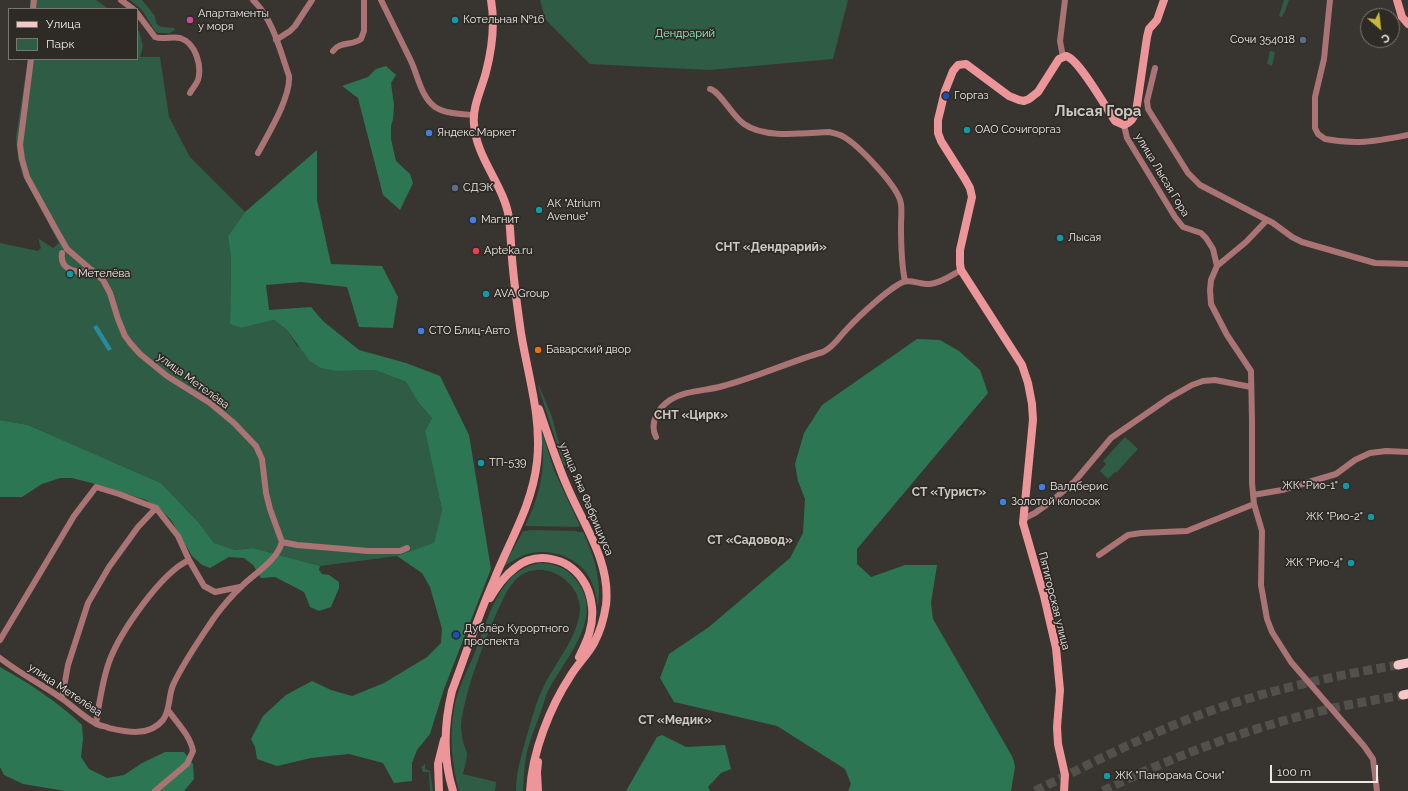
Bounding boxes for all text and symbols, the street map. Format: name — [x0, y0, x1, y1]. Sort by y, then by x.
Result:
place label: Апартаменты у моря — [198, 7, 269, 33]
legend — [8, 8, 138, 60]
north arrow — [1360, 8, 1400, 48]
place label: Котельная №16 — [463, 13, 544, 27]
marker: Апартаменты у моря — [185, 15, 195, 25]
marker: Котельная №16 — [450, 15, 460, 25]
text: Улица — [46, 17, 81, 31]
park label: Дендрарий — [655, 27, 715, 41]
text: С — [1379, 31, 1392, 46]
place label: Сочи 354018 — [1230, 33, 1295, 47]
marker: Сочи 354018 — [1298, 35, 1308, 45]
text: Парк — [46, 37, 75, 51]
place label: Горгаз — [954, 89, 989, 103]
marker: Горгаз — [941, 91, 951, 101]
district label: Лысая Гора — [1055, 102, 1141, 120]
place label: ОАО Сочигоргаз — [975, 123, 1061, 137]
marker: ОАО Сочигоргаз — [962, 125, 972, 135]
place label: Яндекс.Маркет — [437, 126, 516, 140]
marker: Яндекс.Маркет — [424, 128, 434, 138]
street label: улица Лысая Гора — [1132, 131, 1192, 219]
place label: СДЭК — [463, 181, 494, 195]
marker: СДЭК — [450, 183, 460, 193]
place label: АК "Atrium Avenue" — [547, 197, 601, 223]
marker: АК "Atrium Avenue" — [534, 205, 544, 215]
place label: Магнит — [481, 213, 519, 227]
marker: Магнит — [468, 215, 478, 225]
place label: Лысая — [1068, 231, 1101, 245]
marker: Лысая — [1055, 233, 1065, 243]
district label: СНТ «Дендрарий» — [715, 240, 827, 254]
place label: Apteka.ru — [484, 244, 532, 258]
marker: Apteka.ru — [471, 246, 481, 256]
place label: Метелёва — [78, 267, 130, 281]
marker: Метелёва — [65, 269, 75, 279]
place label: AVA Group — [494, 287, 549, 301]
marker: AVA Group — [481, 289, 491, 299]
place label: СТО Блиц-Авто — [429, 324, 510, 338]
marker: СТО Блиц-Авто — [416, 326, 426, 336]
place label: Баварский двор — [546, 343, 631, 357]
marker: Баварский двор — [533, 345, 543, 355]
street label: улица Метелёва — [154, 350, 232, 412]
district label: СНТ «Цирк» — [654, 408, 728, 422]
street label: улица Яна Фабрициуса — [556, 440, 616, 558]
place label: ТП-539 — [489, 456, 527, 470]
marker: ТП-539 — [476, 458, 486, 468]
place label: ЖК "Рио-1" — [1282, 479, 1338, 493]
place label: Валдберис — [1050, 480, 1108, 494]
marker: ЖК "Рио-1" — [1341, 481, 1351, 491]
marker: Валдберис — [1037, 482, 1047, 492]
district label: СТ «Турист» — [912, 485, 986, 499]
place label: Золотой колосок — [1011, 495, 1100, 509]
marker: Золотой колосок — [998, 497, 1008, 507]
place label: ЖК "Рио-2" — [1306, 510, 1363, 524]
marker: ЖК "Рио-2" — [1366, 512, 1376, 522]
district label: СТ «Садовод» — [707, 533, 793, 547]
street label: Пятигорская улица — [1035, 551, 1073, 651]
place label: ЖК "Рио-4" — [1286, 556, 1343, 570]
marker: ЖК "Рио-4" — [1346, 558, 1356, 568]
place label: Дублёр Курортного проспекта — [464, 622, 569, 648]
marker: Дублёр Курортного проспекта — [451, 630, 461, 640]
street label: улица Метелёва — [26, 660, 104, 720]
district label: СТ «Медик» — [638, 713, 712, 727]
scale bar — [1272, 757, 1380, 783]
text: 100 m — [1277, 765, 1311, 779]
place label: ЖК "Панорама Сочи" — [1115, 769, 1224, 783]
marker: ЖК "Панорама Сочи" — [1102, 771, 1112, 781]

